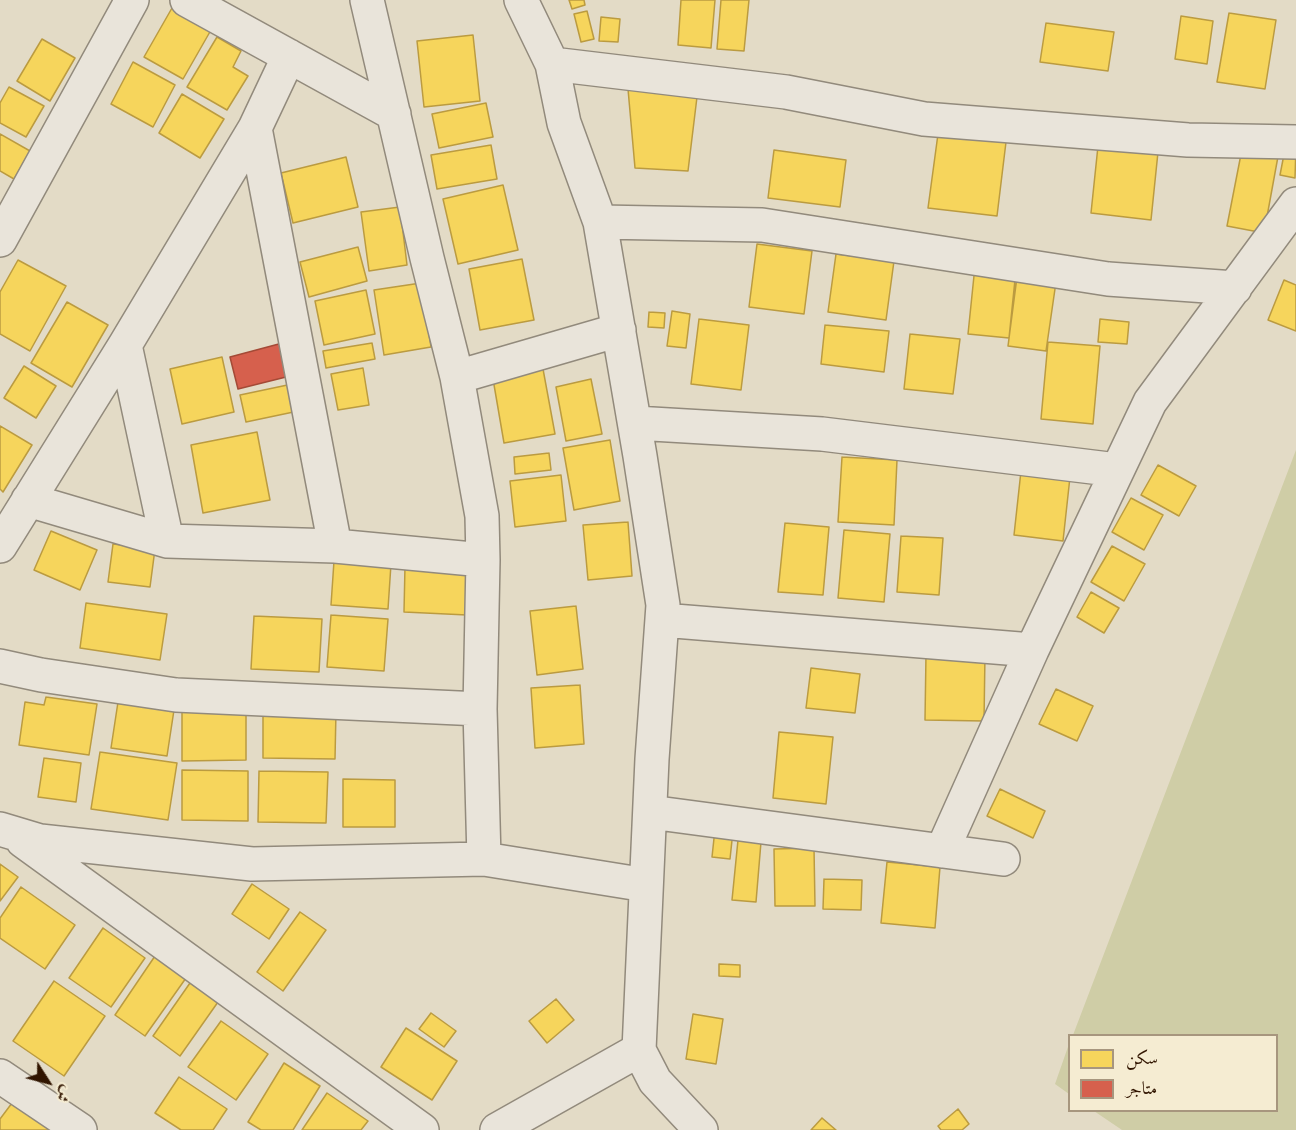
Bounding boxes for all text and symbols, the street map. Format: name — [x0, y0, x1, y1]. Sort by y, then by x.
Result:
legend — [1068, 1034, 1278, 1112]
text: سكن — [1126, 1047, 1158, 1073]
north arrow — [18, 1052, 78, 1112]
text: متاجر — [1126, 1077, 1157, 1103]
text: ش — [49, 1080, 77, 1106]

